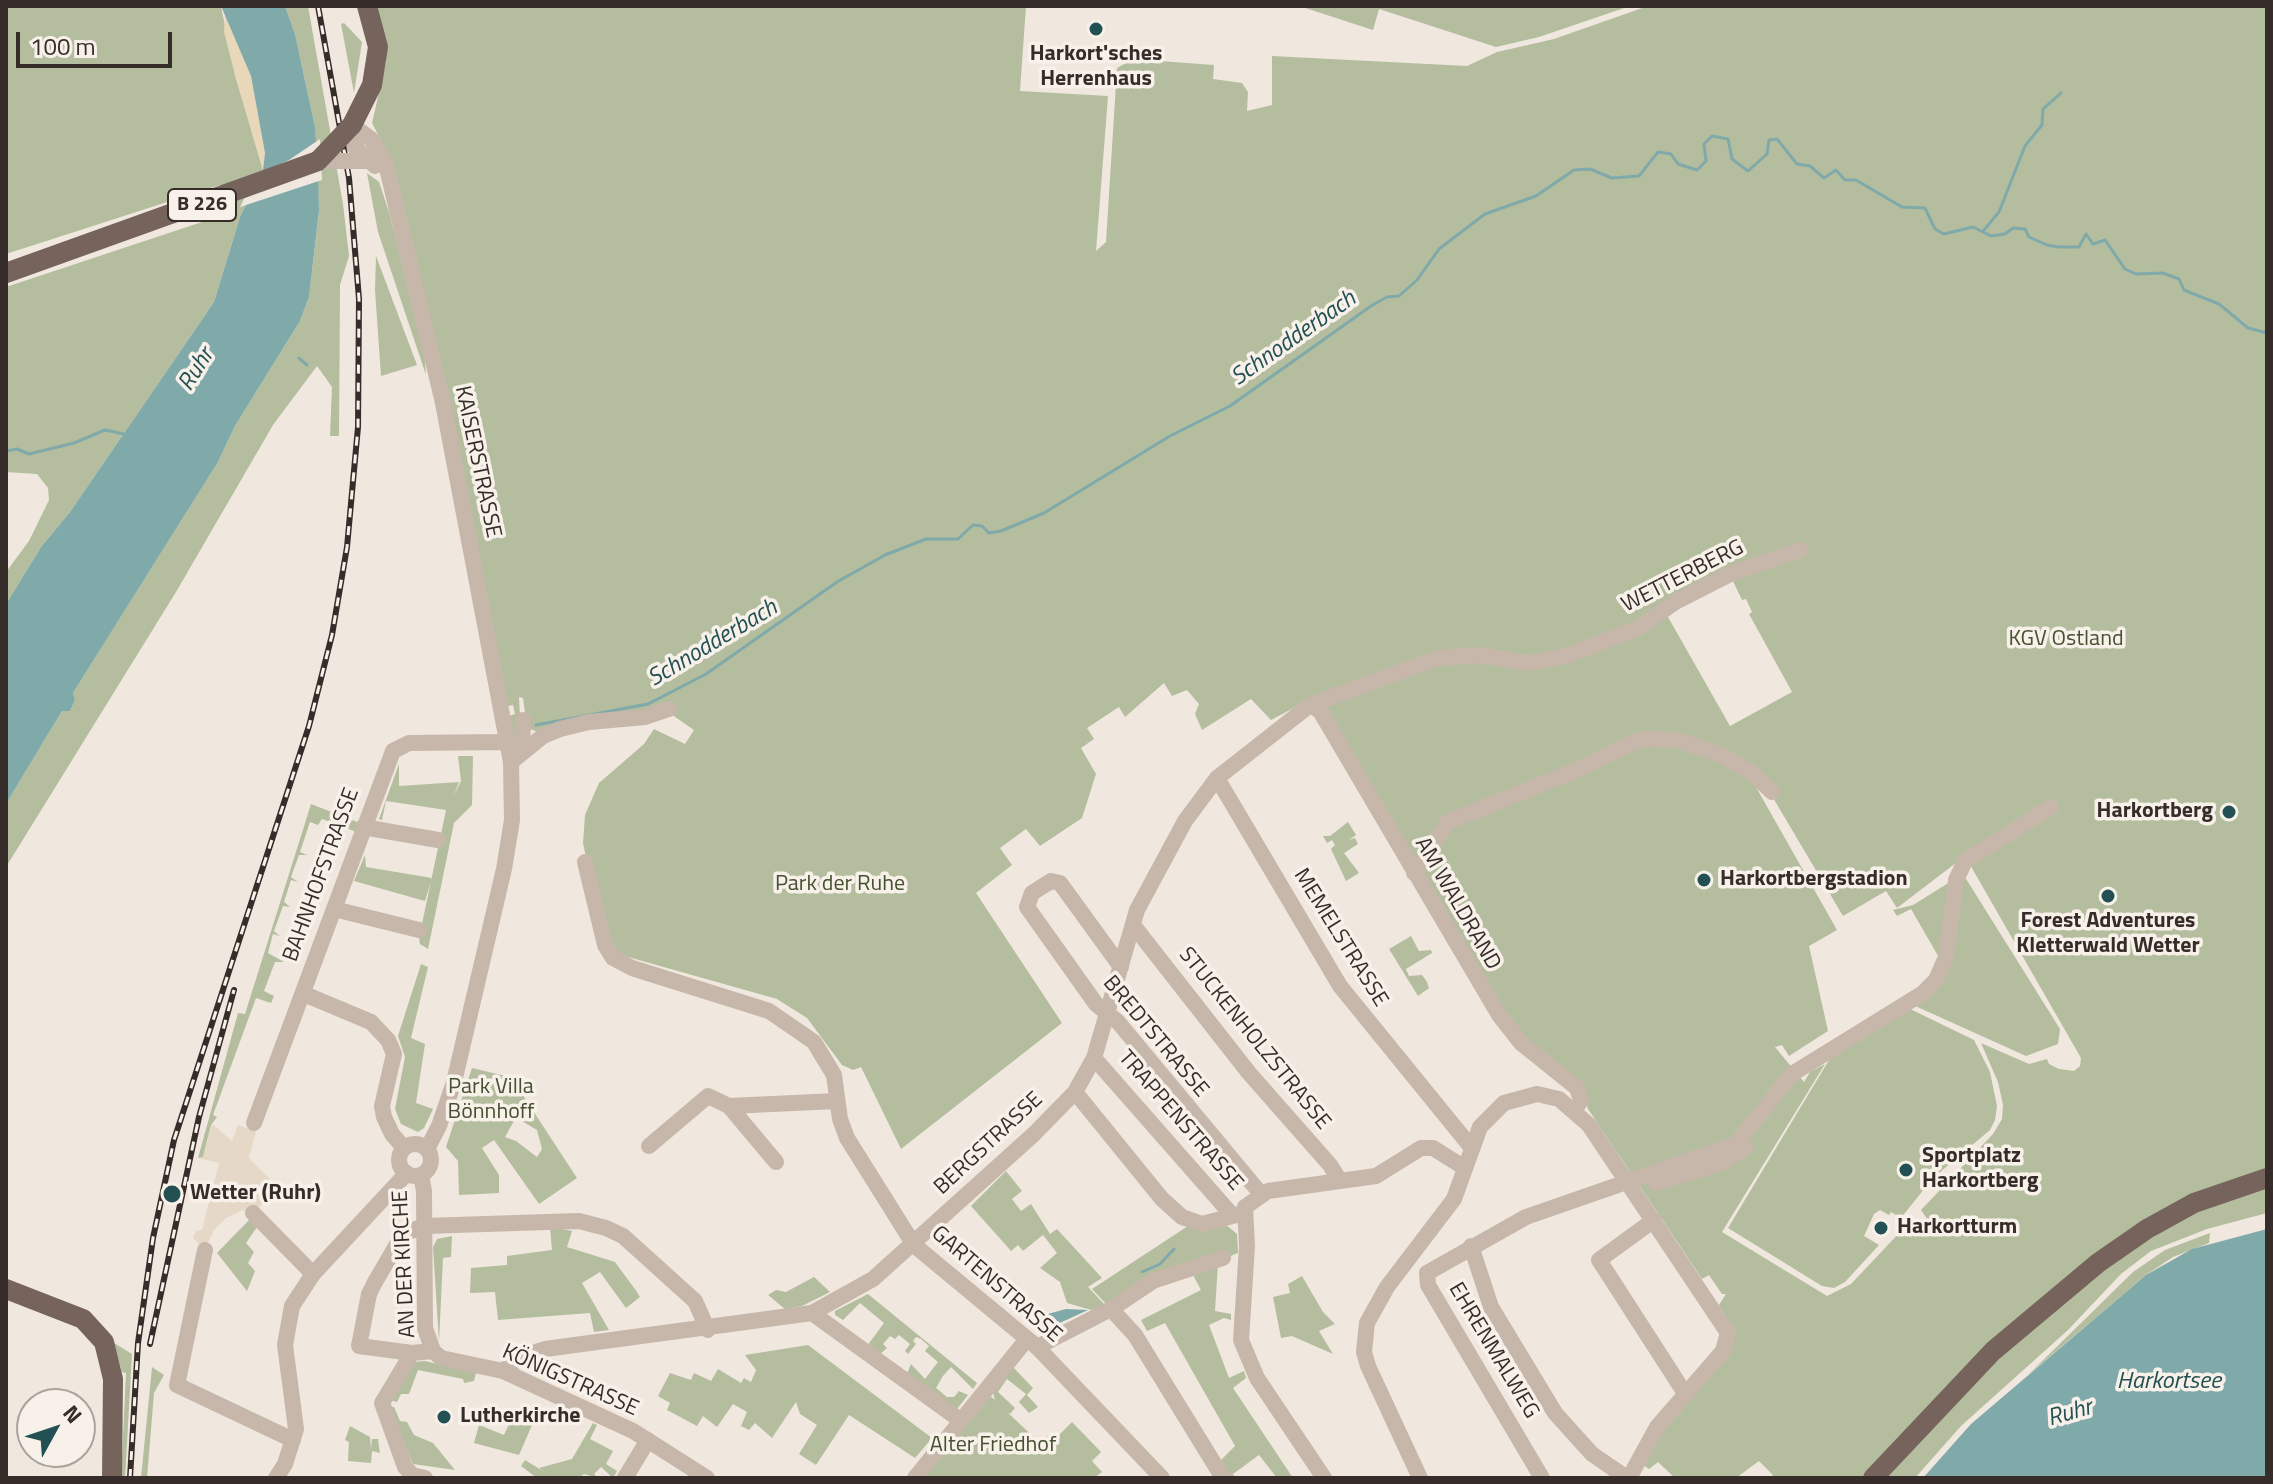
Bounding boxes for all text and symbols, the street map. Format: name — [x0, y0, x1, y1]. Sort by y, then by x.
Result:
scale bar — [20, 16, 176, 66]
marker: Harkort'sches Herrenhaus — [1087, 20, 1105, 38]
text: 100 m — [30, 28, 96, 64]
place label: Harkort'sches Herrenhaus — [1030, 42, 1162, 94]
road number: B 226 — [168, 189, 236, 221]
water label: Schnodderbach — [1226, 285, 1362, 393]
water label: Ruhr — [173, 343, 221, 397]
street label: KAISERSTRASSE — [448, 384, 506, 540]
street label: WETTERBERG — [1618, 535, 1748, 619]
water label: Schnodderbach — [643, 594, 783, 694]
park label: KGV Ostland — [2008, 627, 2124, 653]
street label: BAHNHOFSTRASSE — [278, 785, 366, 965]
place label: Harkortberg — [2097, 799, 2213, 825]
marker: Harkortberg — [2220, 803, 2238, 821]
street label: AM WALDRAND — [1408, 833, 1506, 975]
street label: MEMELSTRASSE — [1287, 864, 1393, 1012]
place label: Harkortbergstadion — [1720, 867, 1908, 893]
marker: Harkortbergstadion — [1695, 871, 1713, 889]
park label: Park der Ruhe — [775, 872, 905, 898]
marker: Forest Adventures Kletterwald Wetter — [2099, 887, 2117, 905]
place label: Forest Adventures Kletterwald Wetter — [2016, 909, 2200, 960]
street label: STUCKENHOLZSTRASSE — [1172, 943, 1336, 1135]
street label: BREDTSTRASSE — [1097, 971, 1213, 1103]
street label: TRAPPENSTRASSE — [1112, 1046, 1248, 1196]
park label: Park Villa Bönnhoff — [448, 1075, 534, 1126]
street label: BERGSTRASSE — [929, 1087, 1049, 1201]
place label: Sportplatz Harkortberg — [1922, 1144, 2038, 1196]
marker: Sportplatz Harkortberg — [1897, 1161, 1915, 1179]
place label: Wetter (Ruhr) — [190, 1181, 321, 1207]
marker: Wetter (Ruhr) — [161, 1183, 183, 1205]
street label: AN DER KIRCHE — [388, 1189, 422, 1339]
place label: Harkortturm — [1897, 1215, 2017, 1241]
marker: Harkortturm — [1872, 1219, 1890, 1237]
street label: GARTENSTRASSE — [925, 1221, 1067, 1349]
street label: EHRENMALWEG — [1442, 1278, 1544, 1424]
street label: KÖNIGSTRASSE — [498, 1339, 642, 1423]
water label: Harkortsee — [2117, 1368, 2221, 1396]
north arrow — [16, 1388, 96, 1468]
water label: Ruhr — [2044, 1394, 2096, 1434]
text: N — [55, 1397, 91, 1431]
place label: Lutherkirche — [460, 1404, 581, 1430]
marker: Lutherkirche — [435, 1408, 453, 1426]
park label: Alter Friedhof — [930, 1433, 1056, 1459]

